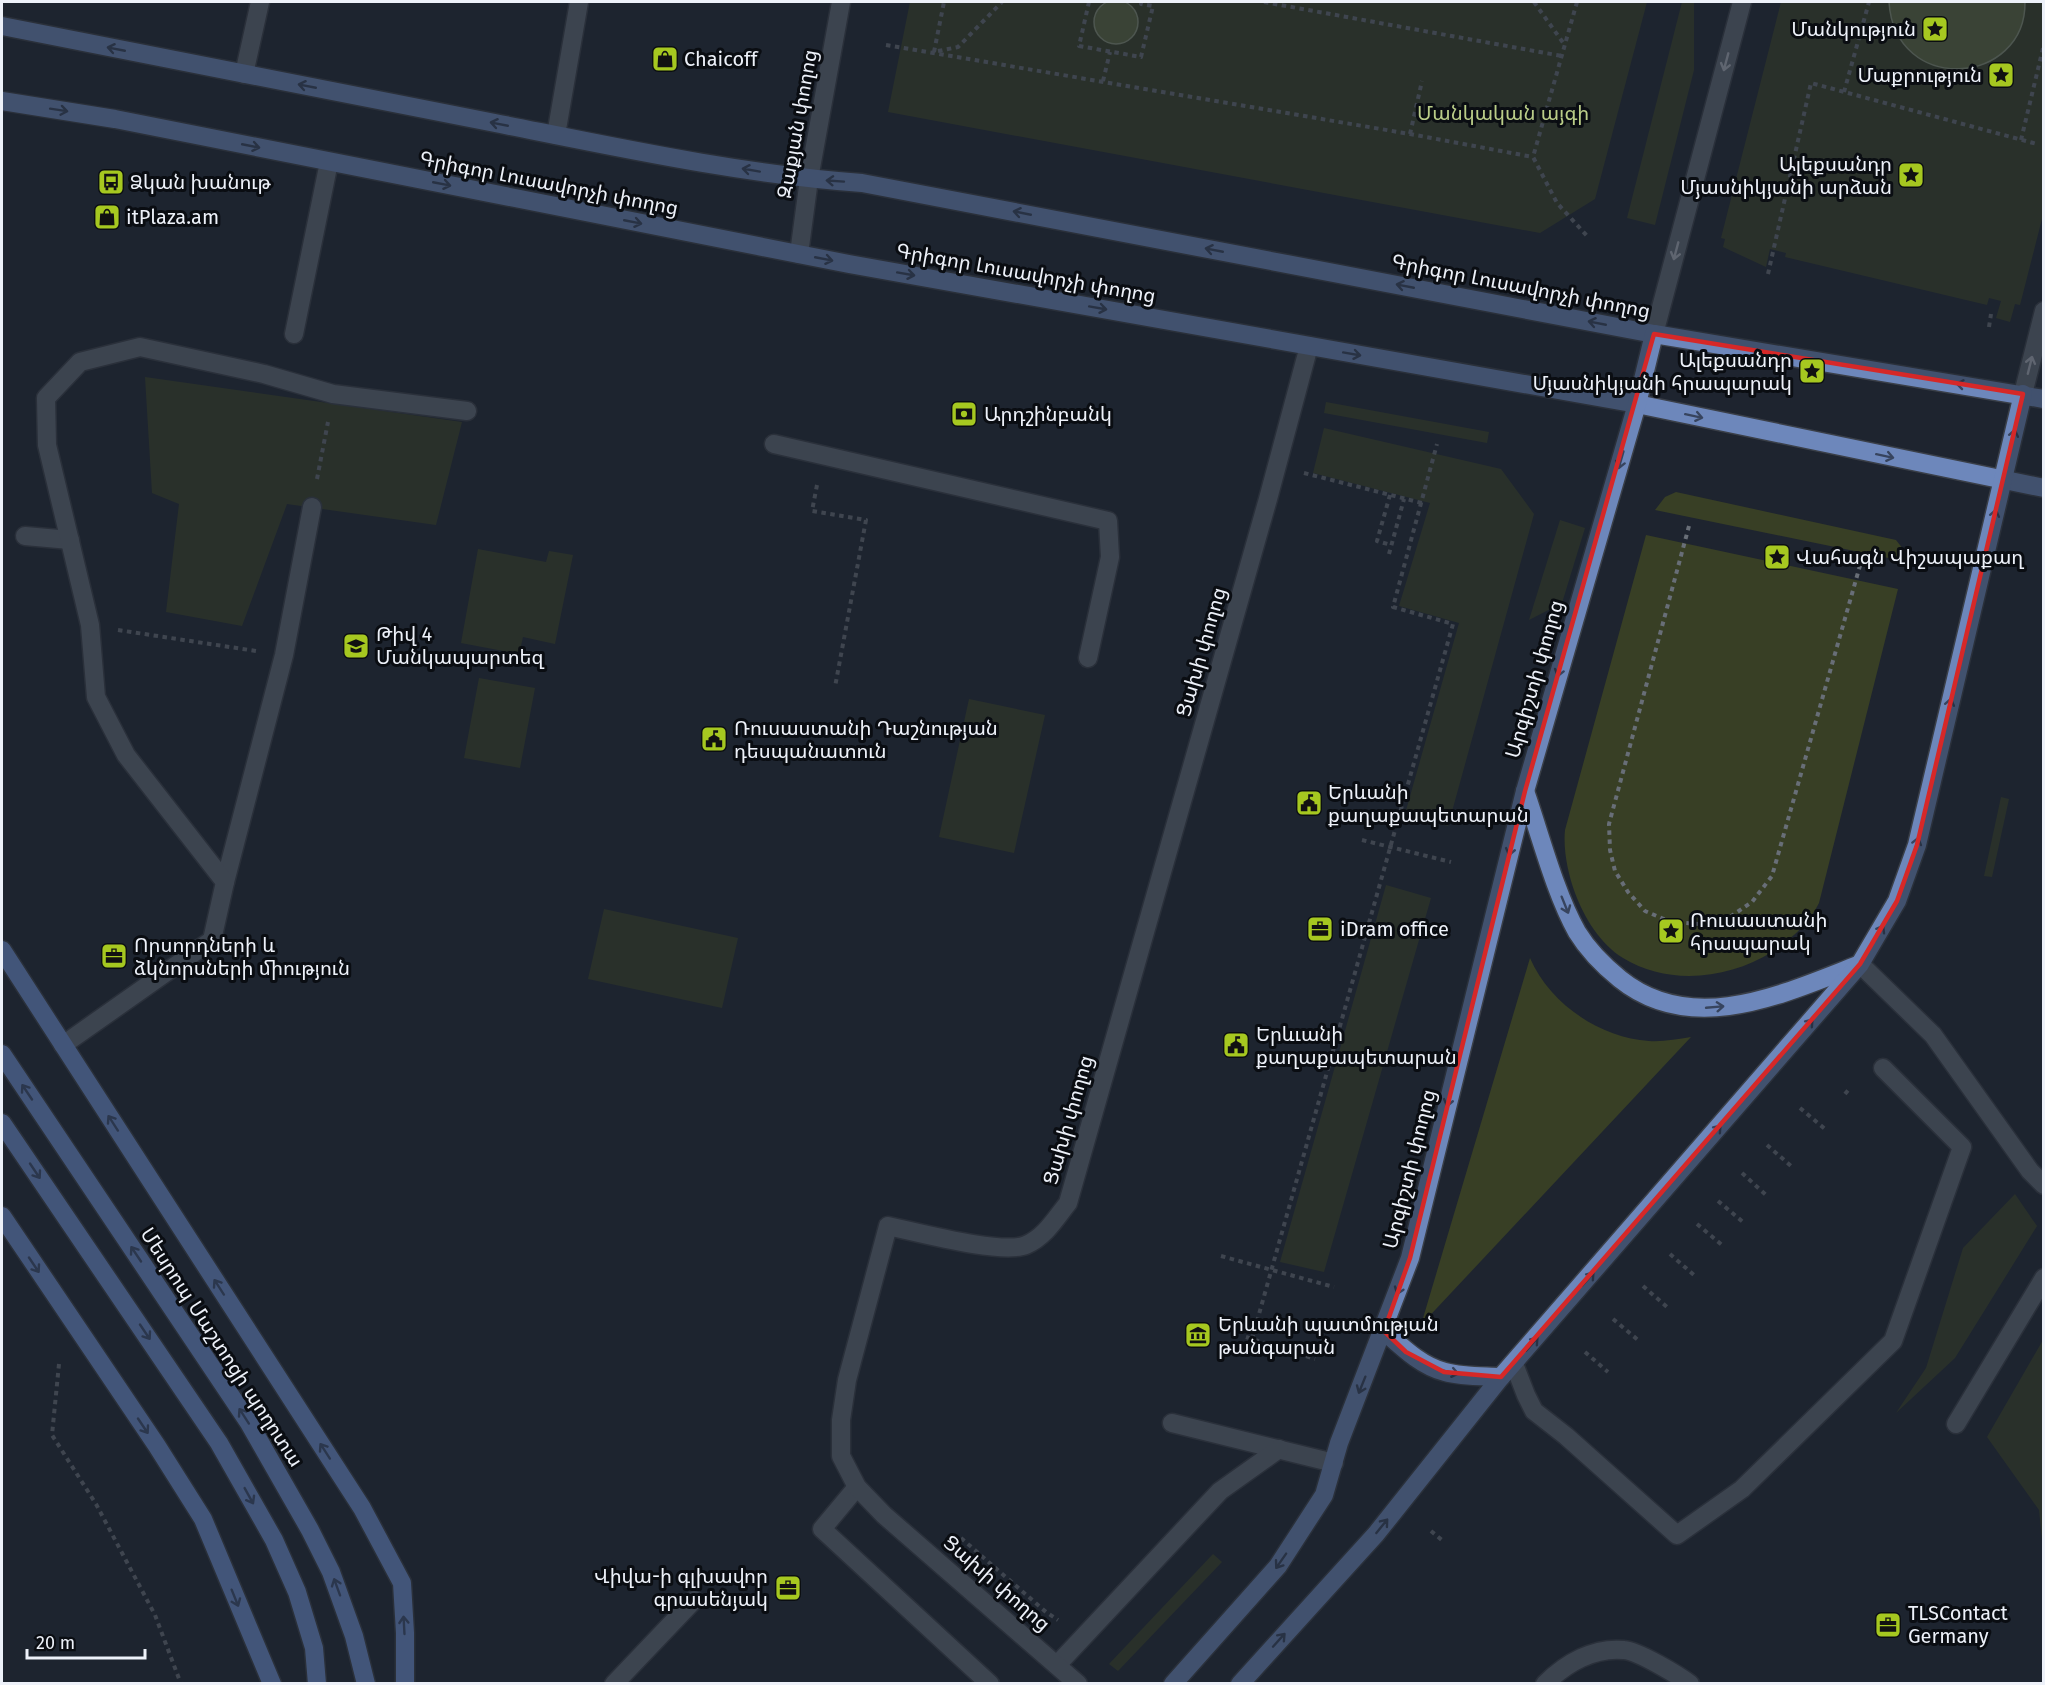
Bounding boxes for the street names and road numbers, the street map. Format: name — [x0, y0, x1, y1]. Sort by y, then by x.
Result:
street label: Զաքյան փողոց — [772, 48, 822, 200]
street label: Գրիգոր Լուսավորչի փողոց — [418, 146, 680, 220]
street label: Գրիգոր Լուսավորչի փողոց — [894, 238, 1158, 308]
street label: Գրիգոր Լուսավորչի փողոց — [1390, 249, 1652, 323]
street label: Ցախի փողոց — [1171, 585, 1231, 719]
street label: Արգիշտի փողոց — [1500, 597, 1568, 761]
street label: Ցախի փողոց — [1038, 1053, 1098, 1187]
street label: Արգիշտի փողոց — [1378, 1087, 1440, 1251]
street label: Մեսրոպ Մաշտոցի պողոտա — [136, 1223, 308, 1471]
street label: Ցախի փողոց — [939, 1530, 1055, 1636]

